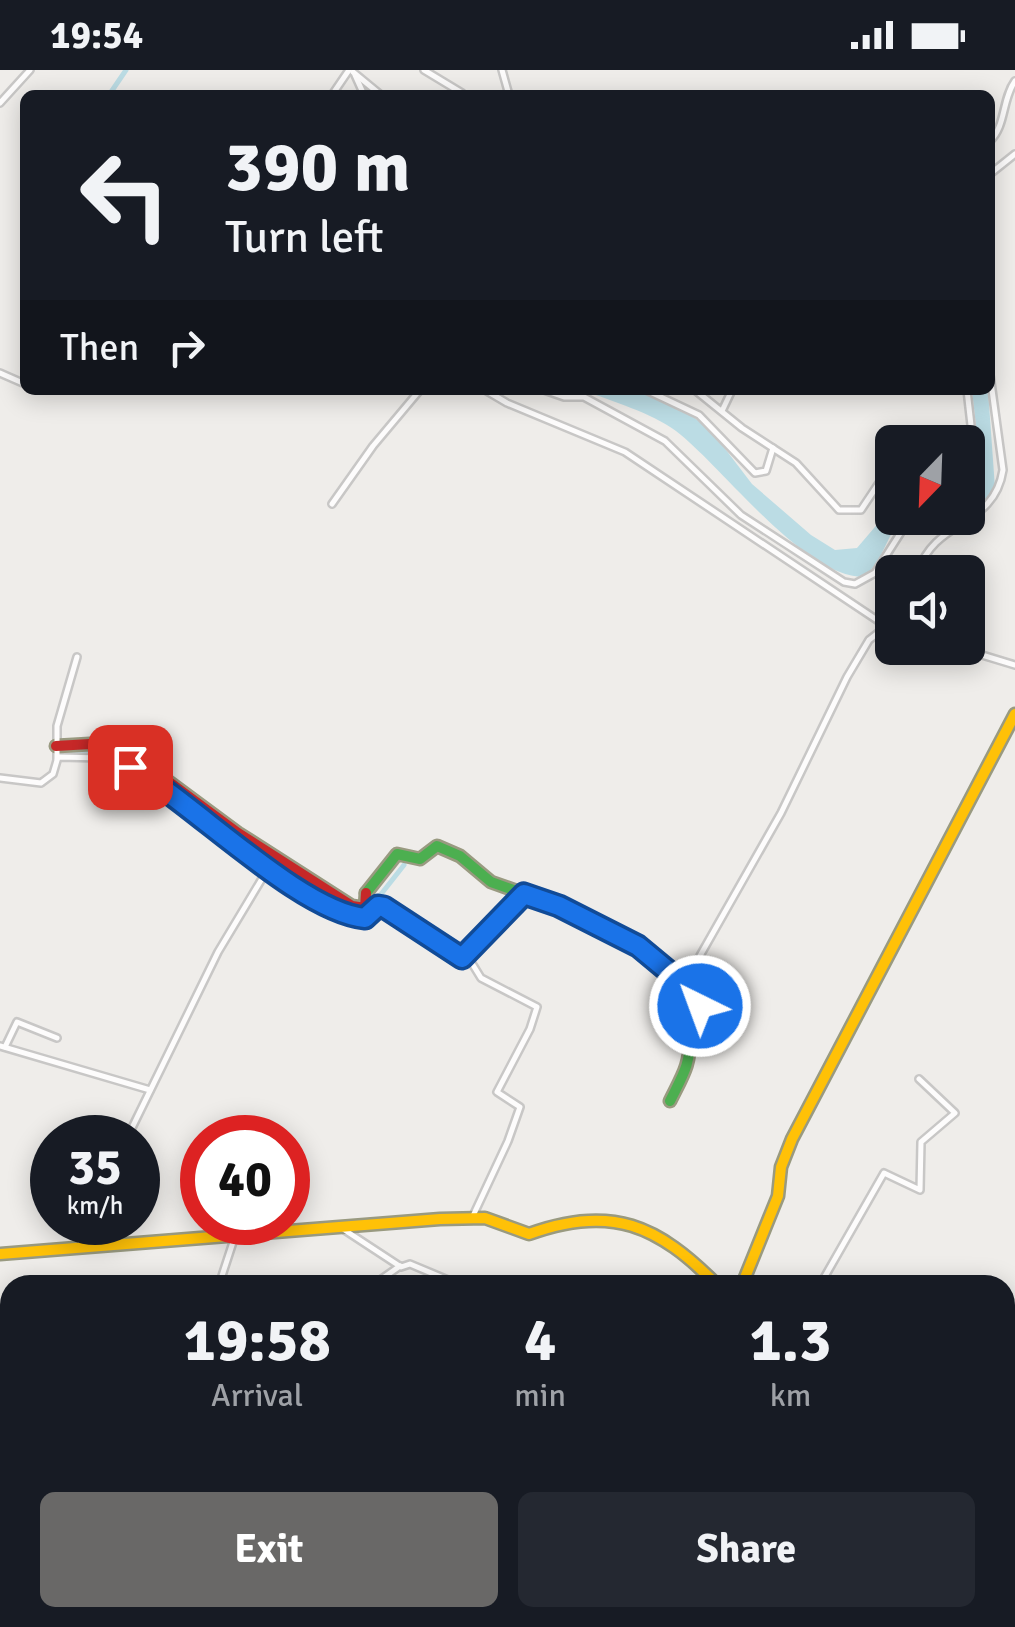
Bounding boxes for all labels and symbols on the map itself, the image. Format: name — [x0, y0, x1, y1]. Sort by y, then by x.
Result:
north arrow — [875, 425, 985, 535]
pin — [88, 725, 173, 810]
position arrow — [648, 954, 752, 1058]
speed limit sign: 40 — [180, 1115, 310, 1245]

